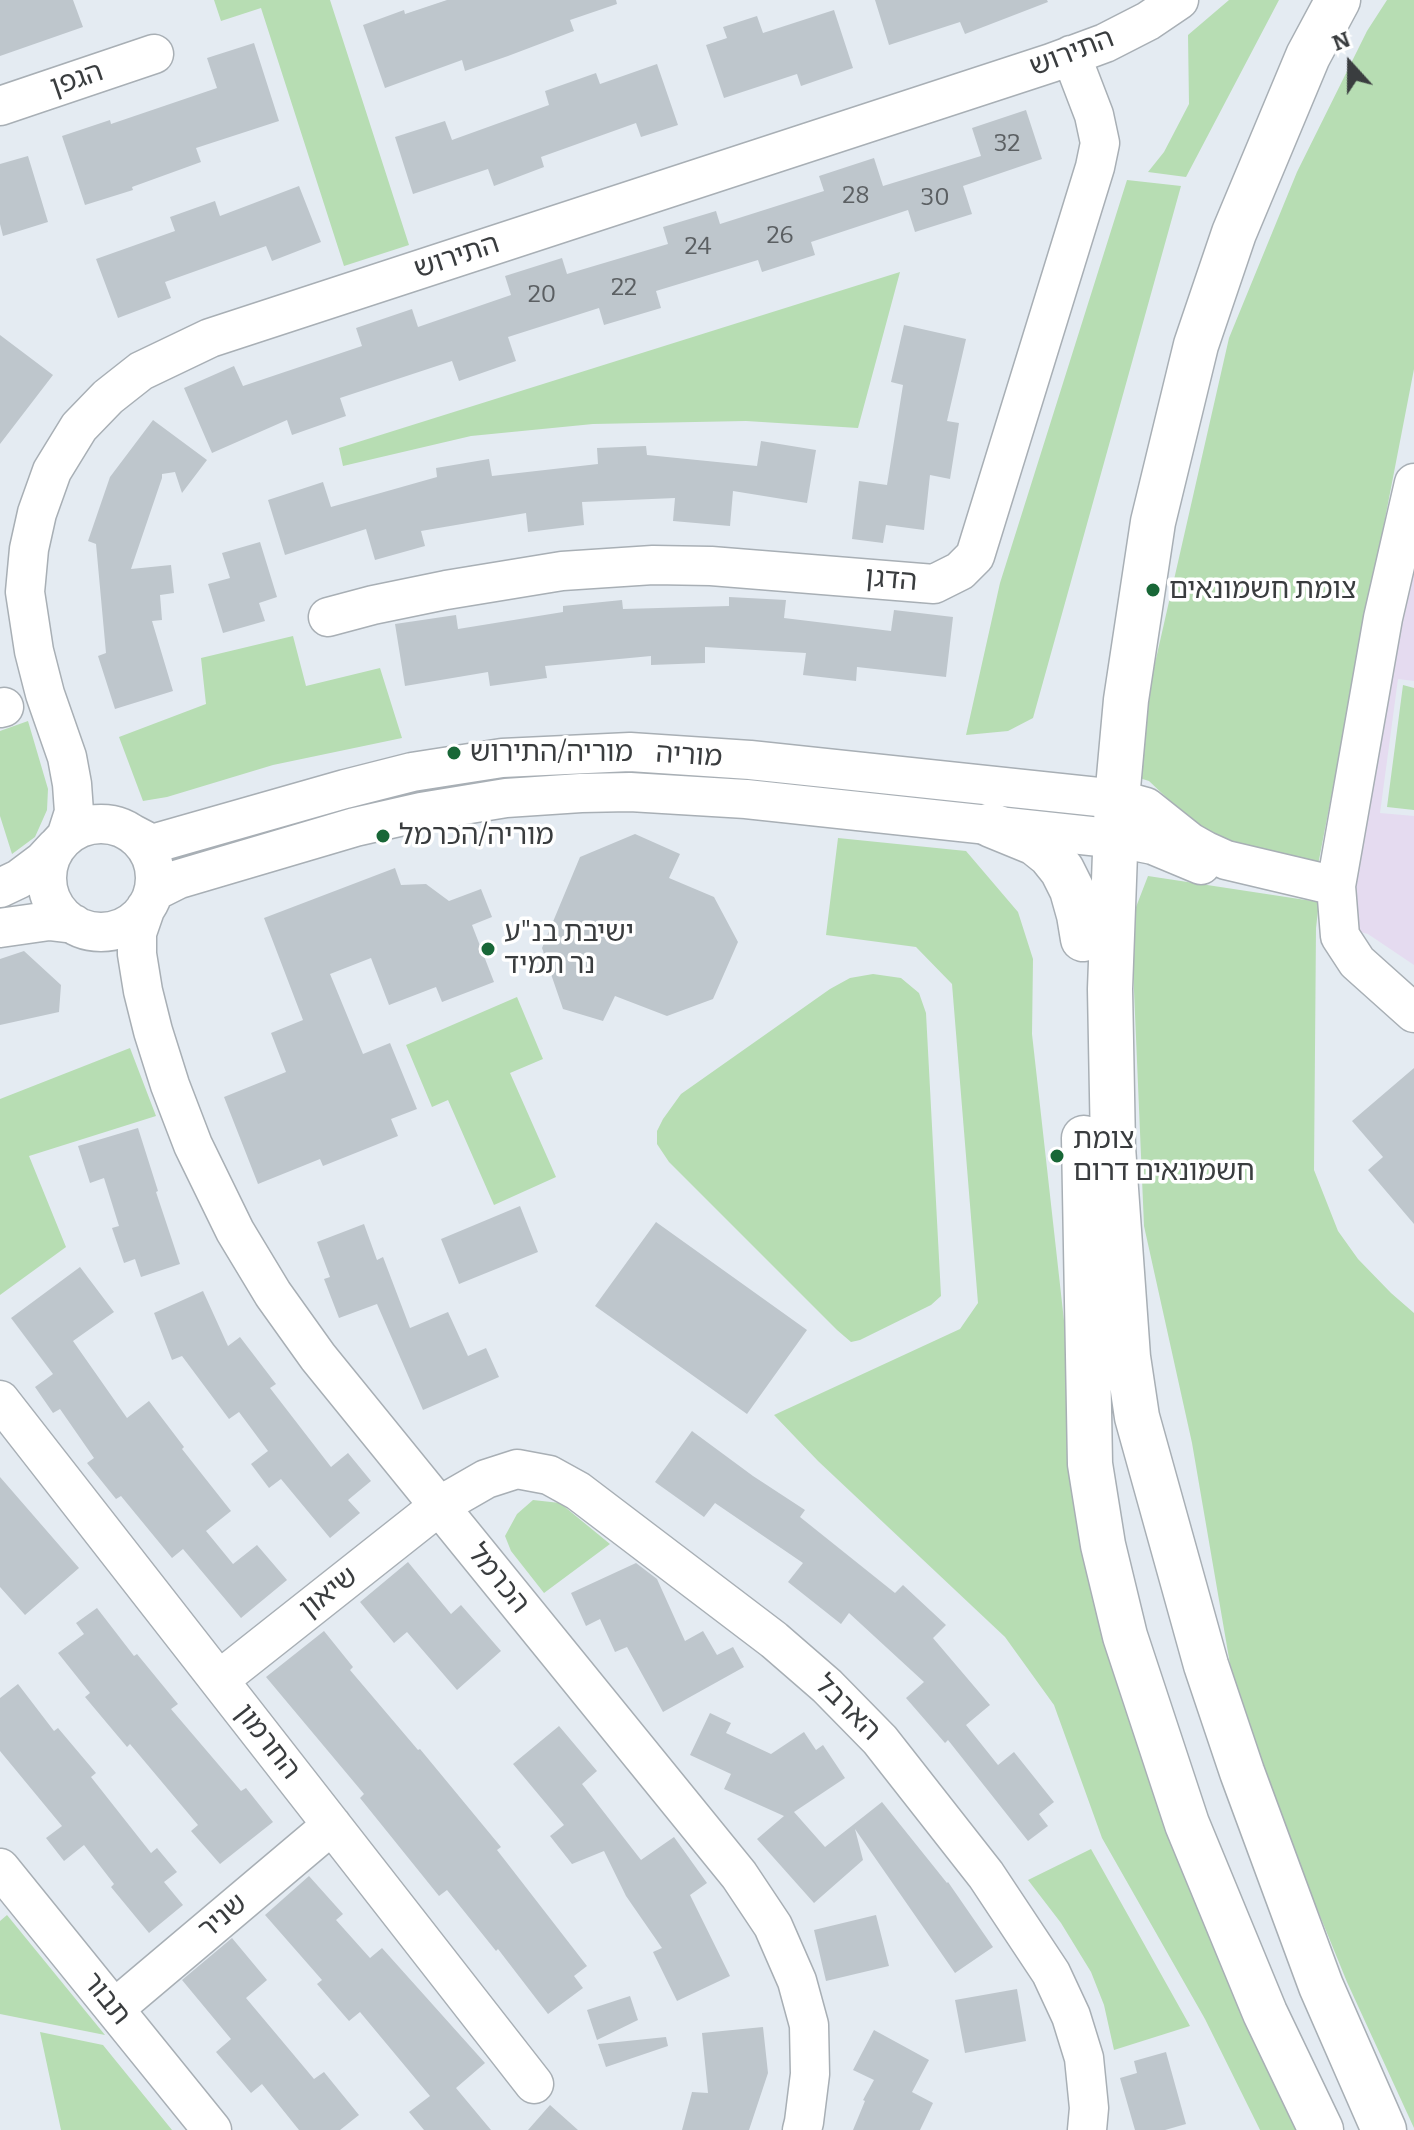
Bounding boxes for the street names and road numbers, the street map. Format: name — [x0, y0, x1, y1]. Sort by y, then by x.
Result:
street label: התירוש — [1025, 22, 1119, 84]
street label: הגפן — [46, 55, 108, 105]
street label: התירוש — [410, 227, 504, 287]
street label: הדגן — [863, 561, 919, 599]
street label: מוריה — [655, 737, 723, 775]
street label: הכרמל — [460, 1538, 536, 1620]
street label: שיאון — [293, 1560, 365, 1626]
street label: הארבל — [807, 1668, 887, 1748]
street label: החרמון — [227, 1698, 307, 1786]
street label: שניר — [192, 1887, 254, 1947]
street label: תבור — [75, 1966, 137, 2032]

